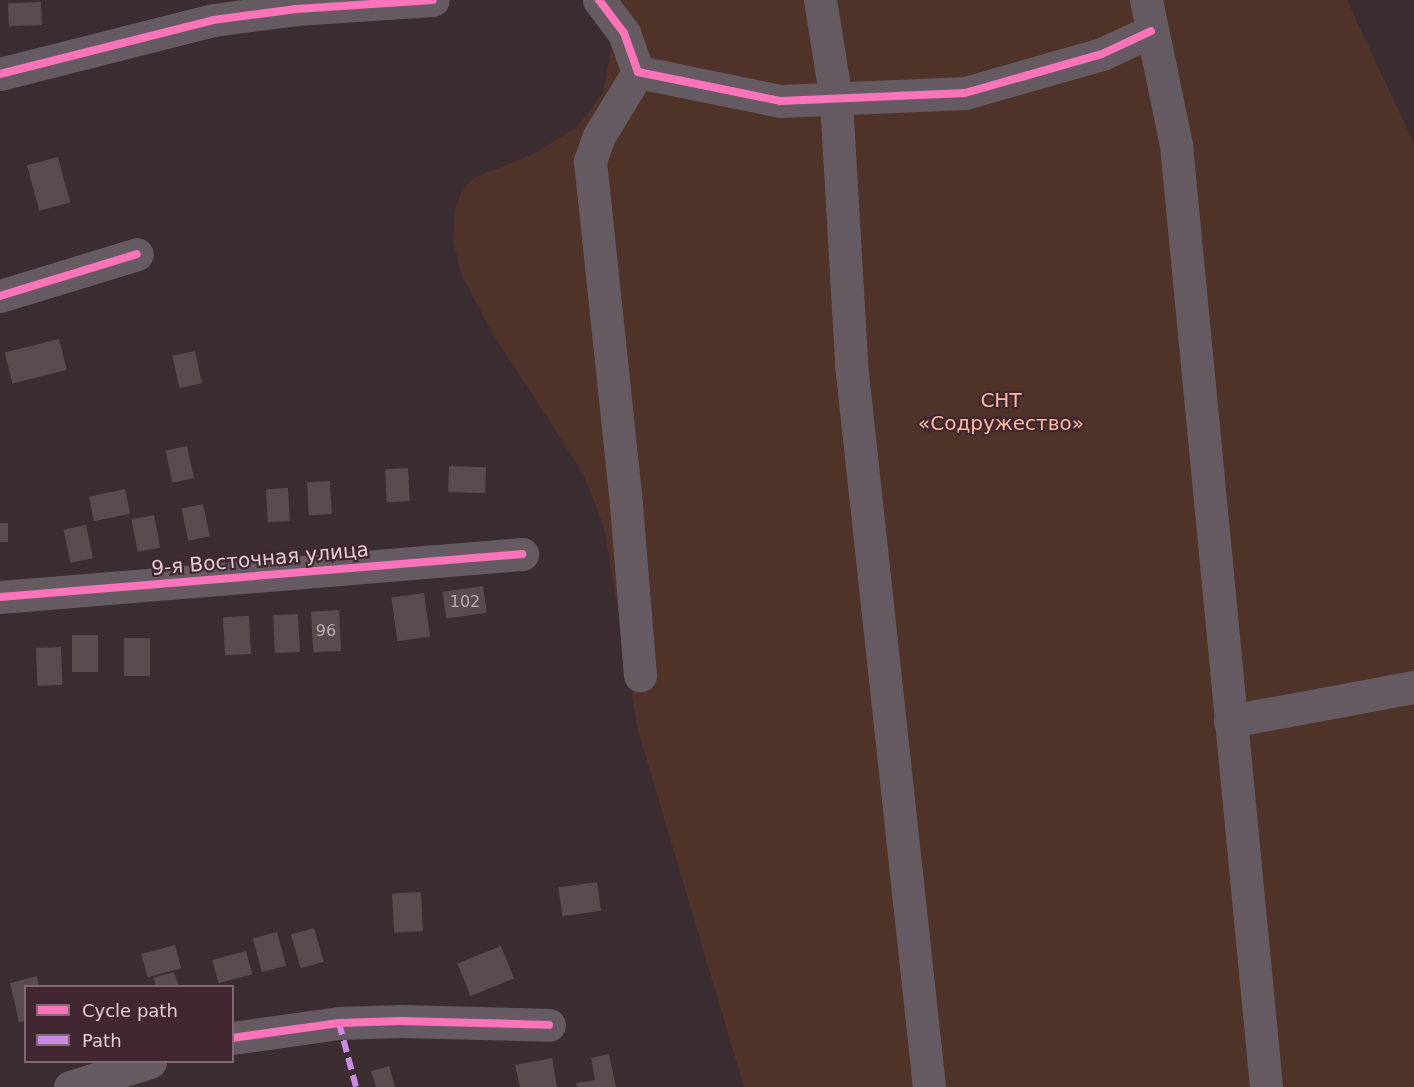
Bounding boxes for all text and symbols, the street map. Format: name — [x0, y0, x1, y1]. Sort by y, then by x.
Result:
park label: СНТ «Содружество» — [918, 389, 1084, 436]
street label: 9-я Восточная улица — [150, 538, 370, 580]
house number: 102 — [450, 592, 480, 612]
house number: 96 — [316, 621, 336, 641]
legend — [24, 985, 234, 1063]
text: Cycle path — [82, 1000, 178, 1021]
text: Path — [82, 1030, 122, 1051]

